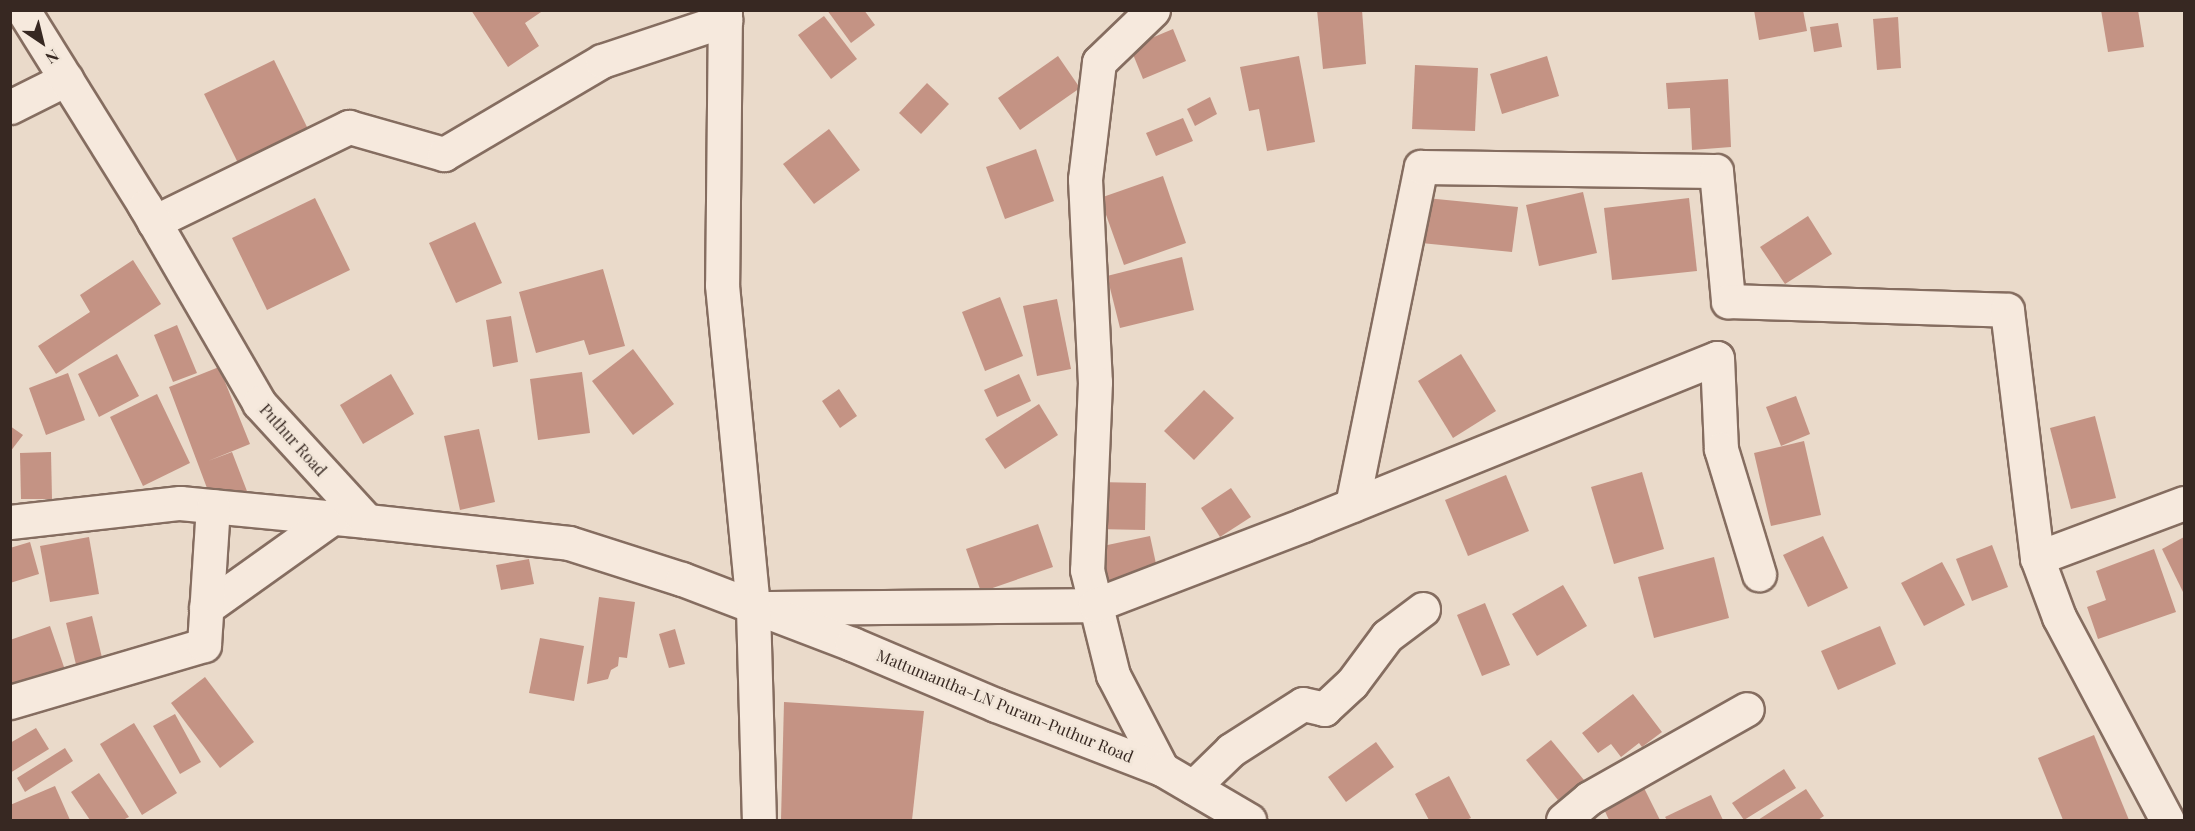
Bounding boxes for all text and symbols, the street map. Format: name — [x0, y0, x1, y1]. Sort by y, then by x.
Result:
north arrow — [12, 12, 72, 72]
text: N — [42, 45, 63, 69]
street label: Puthur Road — [256, 400, 330, 480]
street label: Mattumantha-LN Puram-Puthur Road — [874, 646, 1136, 766]

